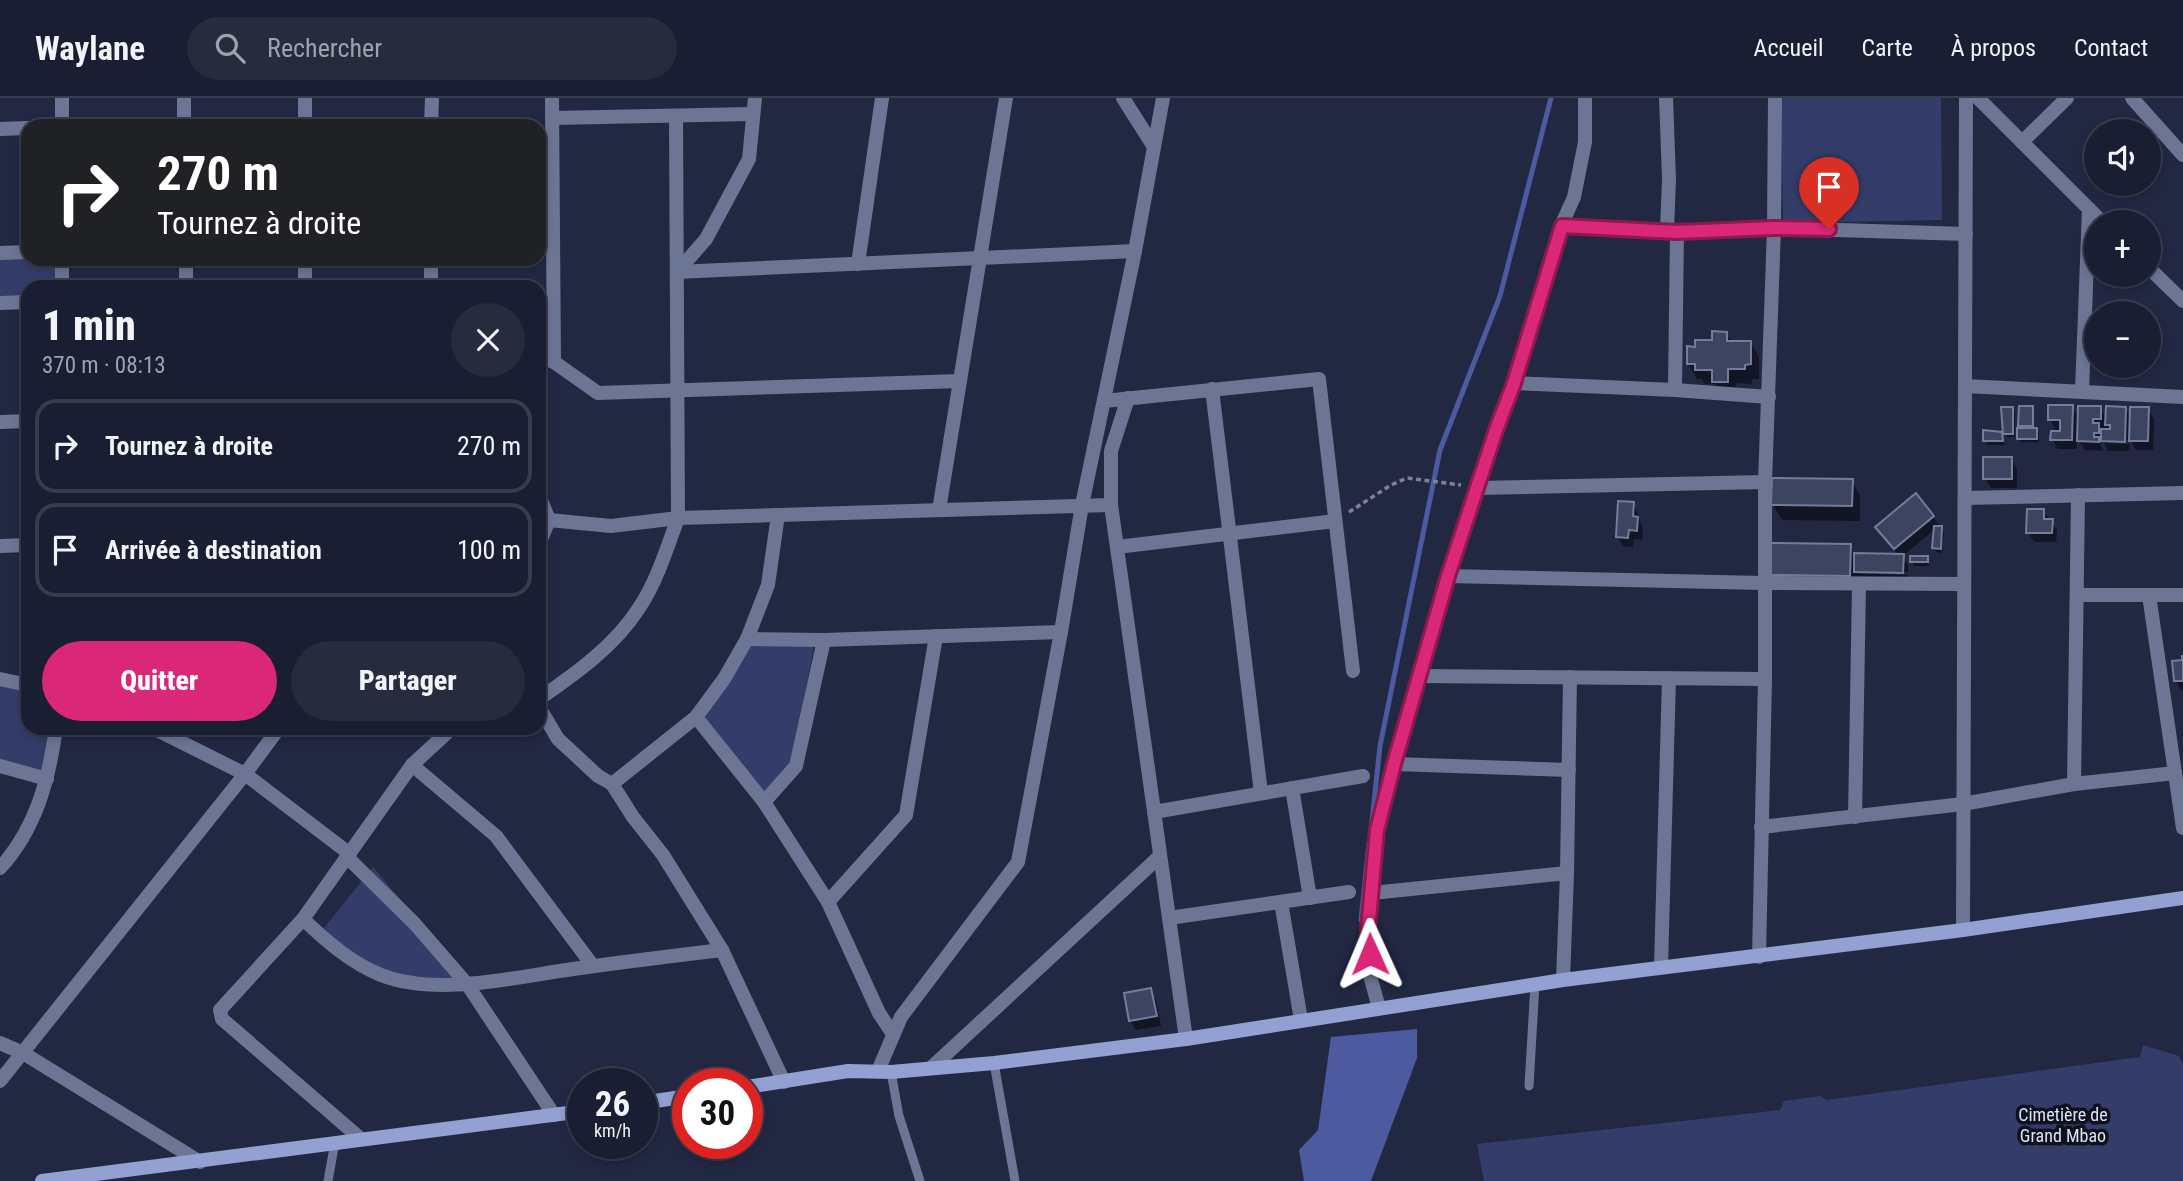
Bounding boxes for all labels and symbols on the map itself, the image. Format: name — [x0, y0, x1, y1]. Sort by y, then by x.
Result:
pin — [1799, 157, 1859, 229]
position arrow — [1333, 917, 1407, 991]
speed limit sign: 30 — [672, 1068, 763, 1159]
park label: Cimetière de Grand Mbao — [2018, 1104, 2108, 1146]

